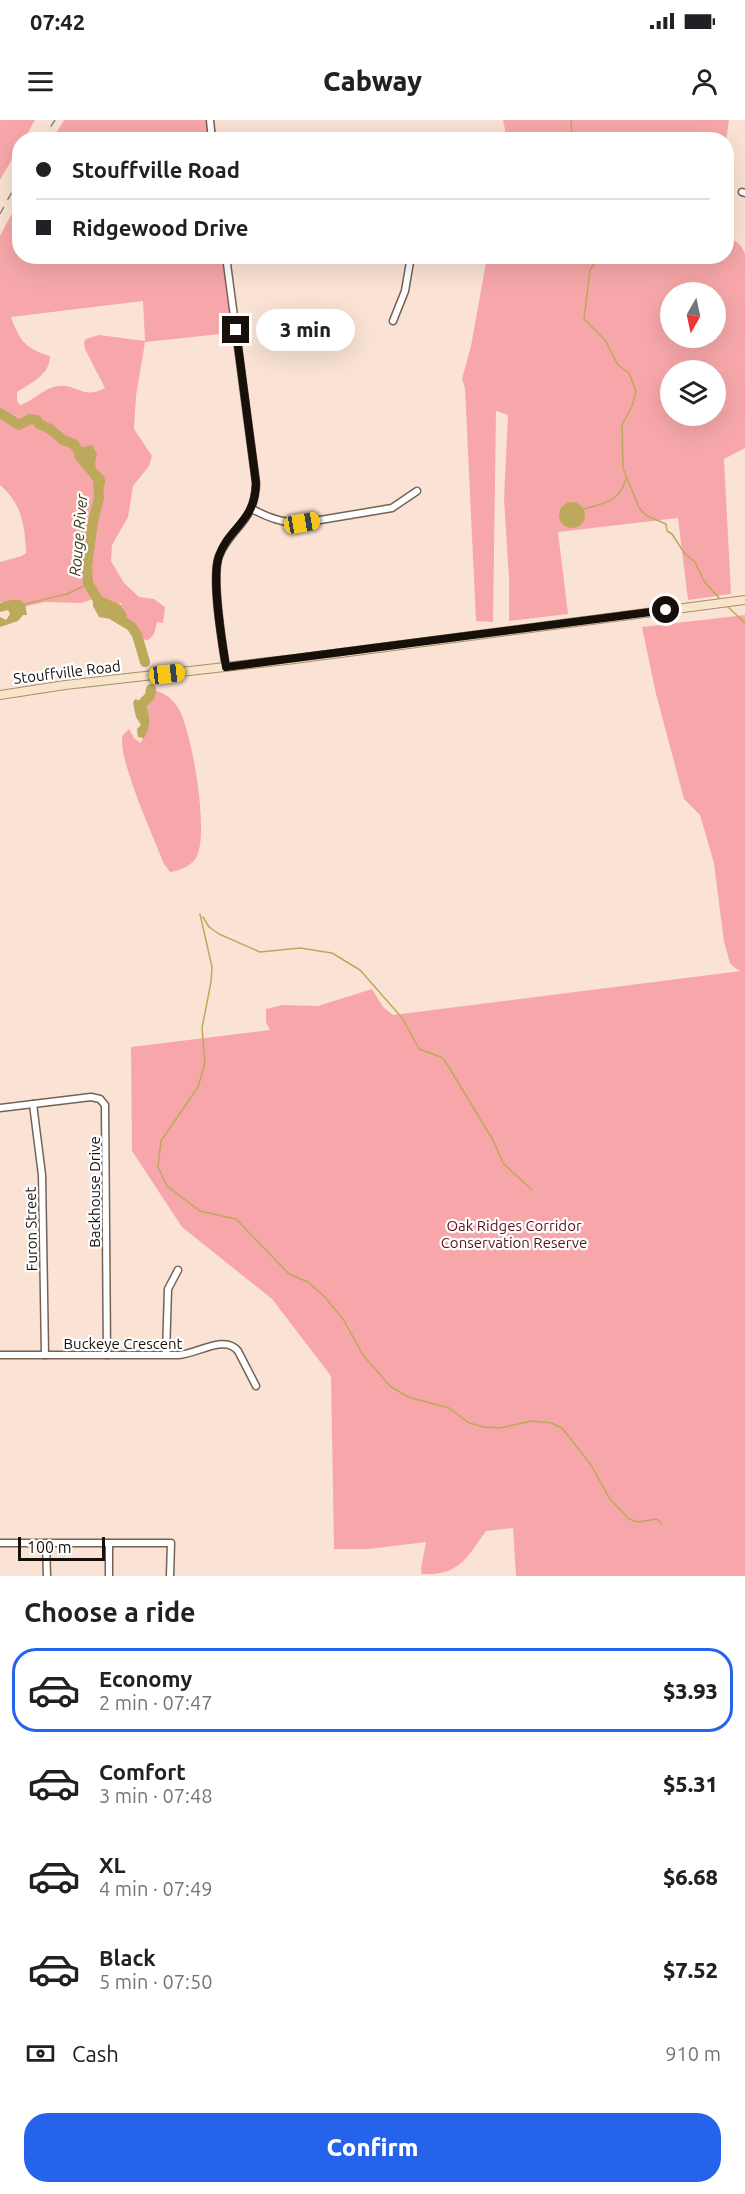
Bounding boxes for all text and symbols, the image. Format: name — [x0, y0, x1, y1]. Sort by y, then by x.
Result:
text: 07:42 — [30, 9, 85, 34]
icon: menu — [24, 65, 57, 98]
icon: person — [688, 65, 721, 98]
text: Cabway — [323, 66, 422, 96]
text: Stouffville Road — [72, 157, 240, 182]
text: Ridgewood Drive — [72, 215, 248, 240]
north arrow — [660, 282, 726, 348]
map controls — [660, 282, 726, 426]
callout: 3 min — [257, 309, 356, 351]
route end — [222, 316, 249, 343]
text: 3 min — [280, 318, 331, 341]
button: layers — [660, 360, 726, 426]
water label: Rouge River — [65, 492, 91, 577]
car — [283, 511, 321, 535]
route start — [652, 596, 679, 623]
street label: Stouffville Road — [12, 657, 122, 687]
car — [148, 663, 186, 685]
street label: Backhouse Drive — [86, 1136, 103, 1248]
street label: Furon Street — [22, 1186, 40, 1271]
park label: Oak Ridges Corridor Conservation Reserve — [441, 1217, 587, 1251]
street label: Buckeye Crescent — [64, 1335, 183, 1352]
scale bar — [18, 1534, 105, 1562]
text: 100 m — [27, 1538, 72, 1556]
text: Choose a ride — [24, 1597, 196, 1627]
icon: car — [27, 1663, 81, 1717]
text: Economy — [99, 1666, 192, 1691]
text: $3.93 — [663, 1678, 718, 1703]
text: 2 min · 07:47 — [99, 1691, 213, 1714]
icon: car — [27, 1756, 81, 1810]
text: Comfort — [99, 1759, 186, 1784]
text: $5.31 — [663, 1771, 718, 1796]
text: 3 min · 07:48 — [99, 1784, 213, 1807]
icon: car — [27, 1849, 81, 1903]
text: XL — [99, 1852, 126, 1877]
text: $6.68 — [663, 1864, 718, 1889]
text: 4 min · 07:49 — [99, 1877, 213, 1900]
icon: car — [27, 1942, 81, 1996]
text: Black — [99, 1945, 156, 1970]
text: $7.52 — [663, 1957, 718, 1982]
text: 5 min · 07:50 — [99, 1970, 213, 1993]
icon: cash — [24, 2037, 57, 2070]
text: Cash — [72, 2041, 119, 2066]
text: 910 m — [665, 2042, 721, 2065]
button: Confirm — [24, 2113, 721, 2182]

